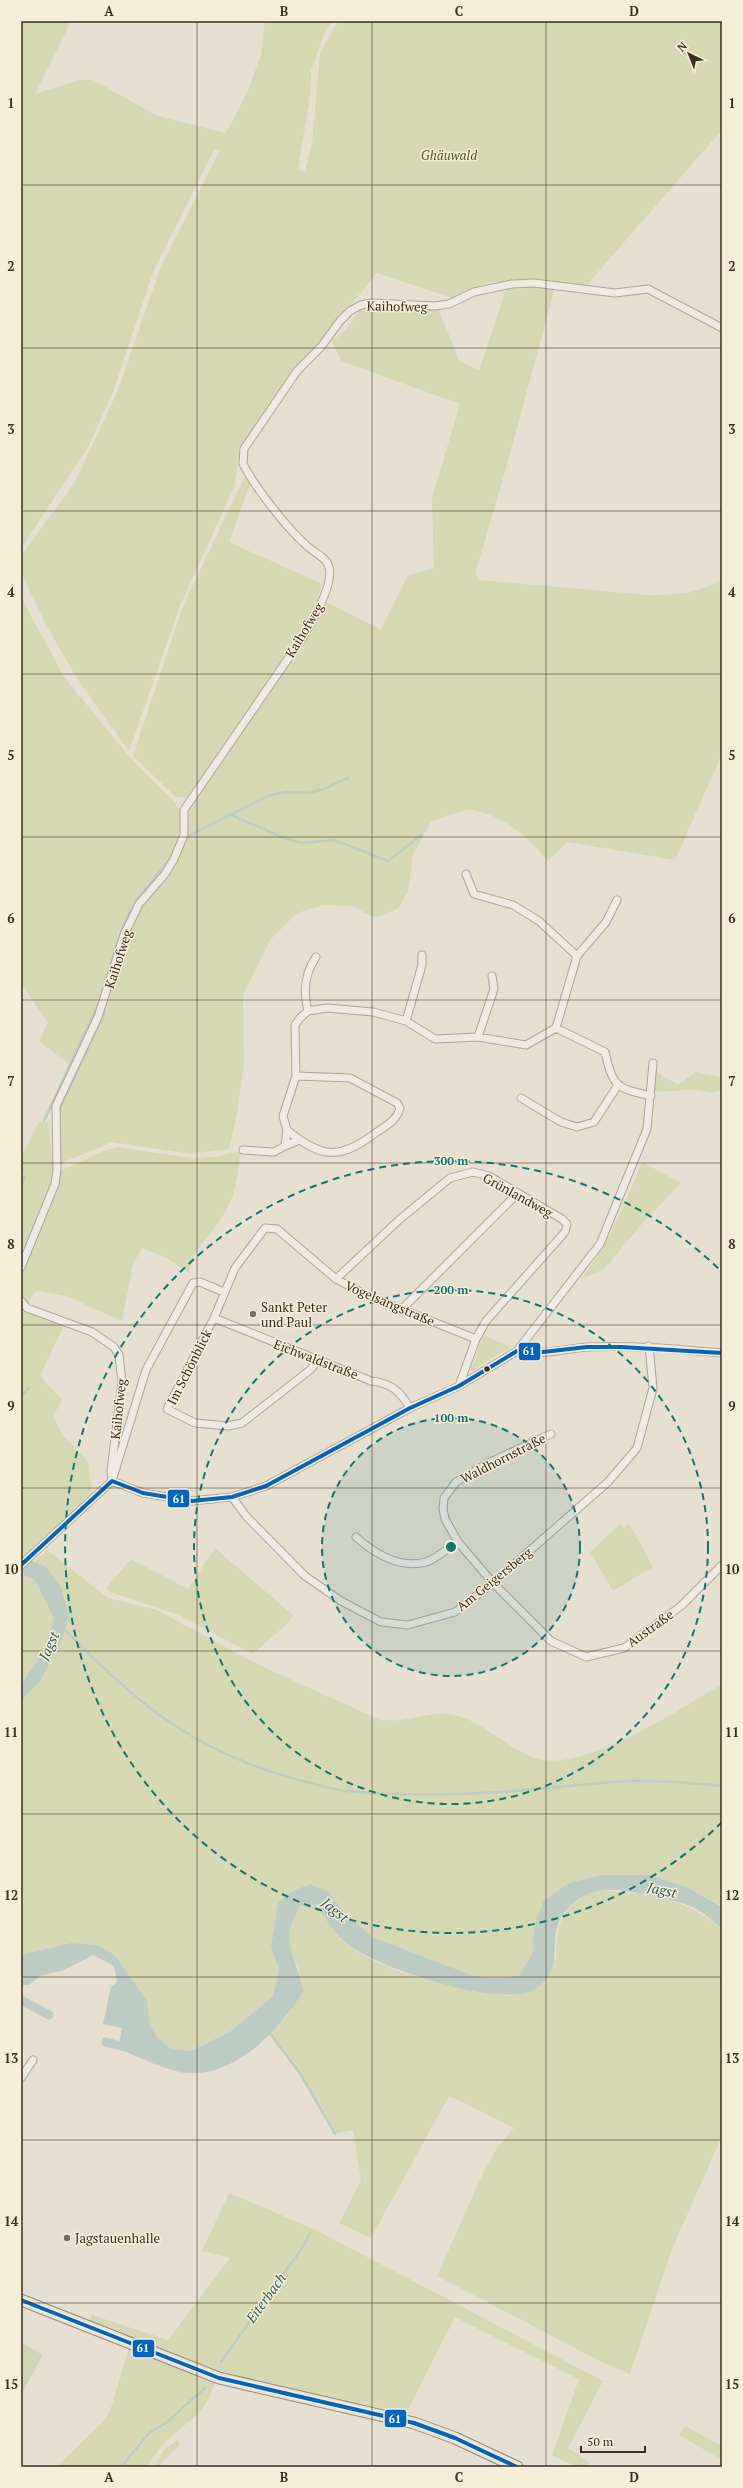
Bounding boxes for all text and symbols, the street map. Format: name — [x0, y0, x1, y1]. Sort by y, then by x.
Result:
text: A — [104, 2, 114, 20]
text: B — [280, 2, 288, 20]
text: C — [455, 2, 463, 20]
text: D — [629, 2, 639, 20]
north arrow — [669, 34, 709, 74]
text: N — [674, 38, 690, 55]
text: 1 — [7, 94, 15, 112]
text: 1 — [728, 94, 736, 112]
park label: Ghäuwald — [421, 146, 478, 164]
text: 2 — [7, 257, 15, 275]
text: 2 — [728, 257, 736, 275]
street label: Kaihofweg — [366, 296, 428, 316]
text: 3 — [7, 420, 15, 438]
text: 3 — [728, 420, 736, 438]
text: 4 — [7, 583, 15, 601]
text: 4 — [728, 583, 736, 601]
street label: Kaihofweg — [281, 599, 327, 661]
text: 5 — [7, 746, 15, 764]
text: 5 — [728, 746, 736, 764]
text: 6 — [7, 909, 15, 927]
text: 6 — [728, 909, 736, 927]
street label: Kaihofweg — [100, 927, 136, 991]
text: 7 — [7, 1072, 15, 1090]
text: 7 — [728, 1072, 736, 1090]
text: 300 m — [434, 1153, 468, 1168]
street label: Grünlandweg — [480, 1168, 556, 1222]
text: 8 — [7, 1235, 15, 1253]
text: 8 — [728, 1235, 736, 1253]
street label: Vogelsangstraße — [342, 1276, 438, 1330]
text: 200 m — [434, 1282, 468, 1297]
place label: Sankt Peter und Paul — [261, 1298, 327, 1331]
marker: Sankt Peter und Paul — [248, 1309, 258, 1319]
street label: Im Schönblick — [162, 1326, 216, 1408]
street label: Eichwaldstraße — [271, 1335, 361, 1383]
line badge: 61 — [518, 1342, 541, 1361]
text: 61 — [523, 1344, 535, 1358]
unlabelled marker — [482, 1364, 492, 1374]
street label: Kaihofweg — [106, 1378, 130, 1440]
text: 9 — [7, 1397, 15, 1415]
text: 9 — [728, 1397, 736, 1415]
text: 100 m — [434, 1410, 468, 1425]
street label: Waldhornstraße — [457, 1429, 549, 1487]
line badge: 61 — [167, 1489, 190, 1508]
text: 61 — [173, 1492, 185, 1506]
centre of rings — [444, 1540, 458, 1554]
street label: Am Geigersberg — [453, 1543, 536, 1615]
text: 10 — [4, 1560, 19, 1578]
text: 10 — [725, 1560, 740, 1578]
street label: Austraße — [623, 1605, 677, 1651]
water label: Jagst — [33, 1628, 63, 1664]
text: 11 — [4, 1723, 18, 1741]
text: 11 — [725, 1723, 739, 1741]
water label: Jagst — [645, 1877, 679, 1902]
text: 12 — [4, 1886, 18, 1904]
text: 12 — [725, 1886, 739, 1904]
water label: Jagst — [317, 1892, 353, 1926]
text: 13 — [4, 2049, 18, 2067]
text: 13 — [725, 2049, 739, 2067]
text: 14 — [4, 2212, 19, 2230]
text: 14 — [725, 2212, 740, 2230]
place label: Jagstauenhalle — [75, 2229, 160, 2247]
marker: Jagstauenhalle — [62, 2233, 72, 2243]
water label: Eiterbach — [241, 2269, 290, 2327]
line badge: 61 — [132, 2339, 155, 2358]
text: 61 — [137, 2341, 149, 2355]
text: 15 — [4, 2375, 18, 2393]
text: 15 — [725, 2375, 739, 2393]
line badge: 61 — [384, 2409, 407, 2428]
text: 61 — [389, 2412, 401, 2426]
scale bar — [581, 2428, 645, 2454]
text: 50 m — [587, 2434, 614, 2449]
text: A — [104, 2468, 114, 2486]
text: B — [280, 2468, 288, 2486]
text: C — [455, 2468, 463, 2486]
text: D — [629, 2468, 639, 2486]

